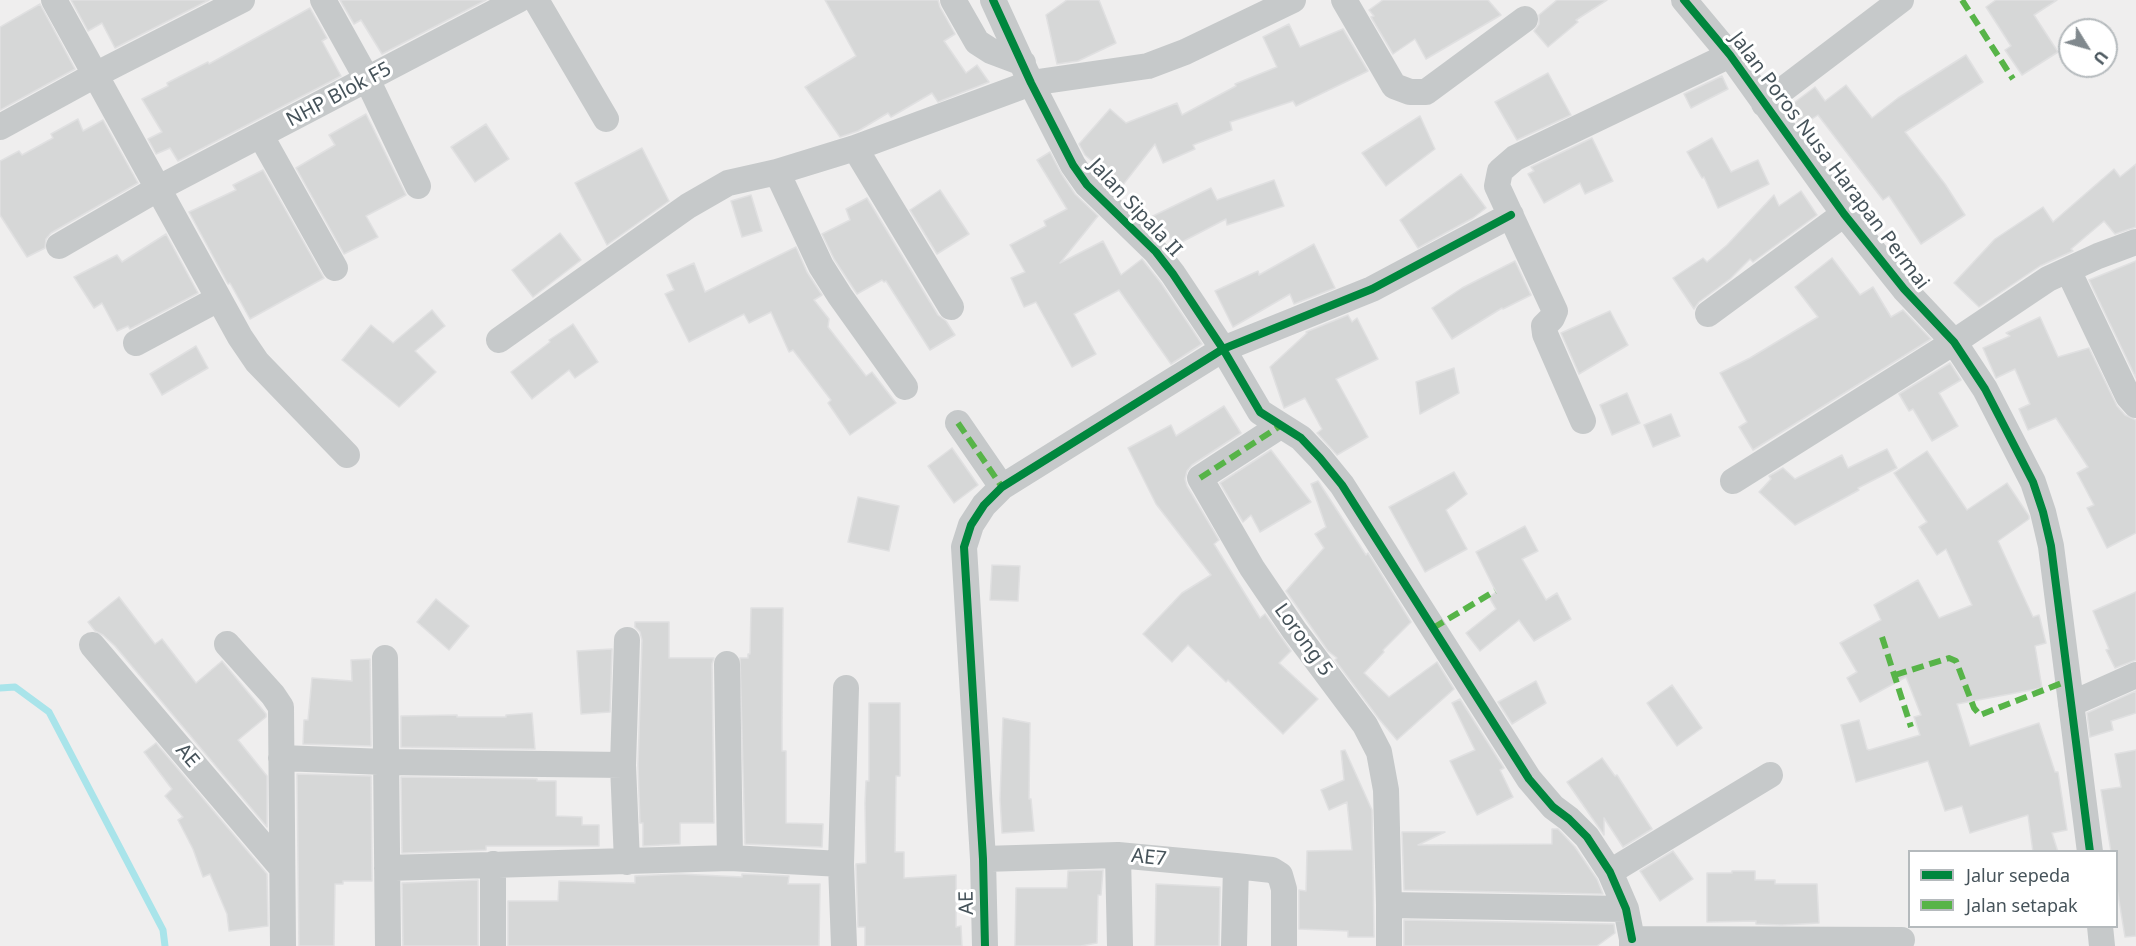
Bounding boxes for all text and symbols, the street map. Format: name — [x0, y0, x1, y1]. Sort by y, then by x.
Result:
north arrow — [2058, 18, 2118, 78]
street label: Jalan Poros Nusa Harapan Permai — [1724, 28, 1934, 294]
text: U — [2088, 46, 2113, 69]
street label: NHP Blok F5 — [282, 57, 396, 133]
street label: Jalan Sipala II — [1083, 154, 1187, 262]
street label: Lorong 5 — [1269, 599, 1337, 681]
street label: AE — [170, 739, 204, 773]
street label: AE7 — [1130, 844, 1168, 872]
legend — [1908, 850, 2118, 928]
text: Jalur sepeda — [1966, 863, 2070, 887]
street label: AE — [955, 891, 979, 915]
text: Jalan setapak — [1966, 893, 2078, 917]

